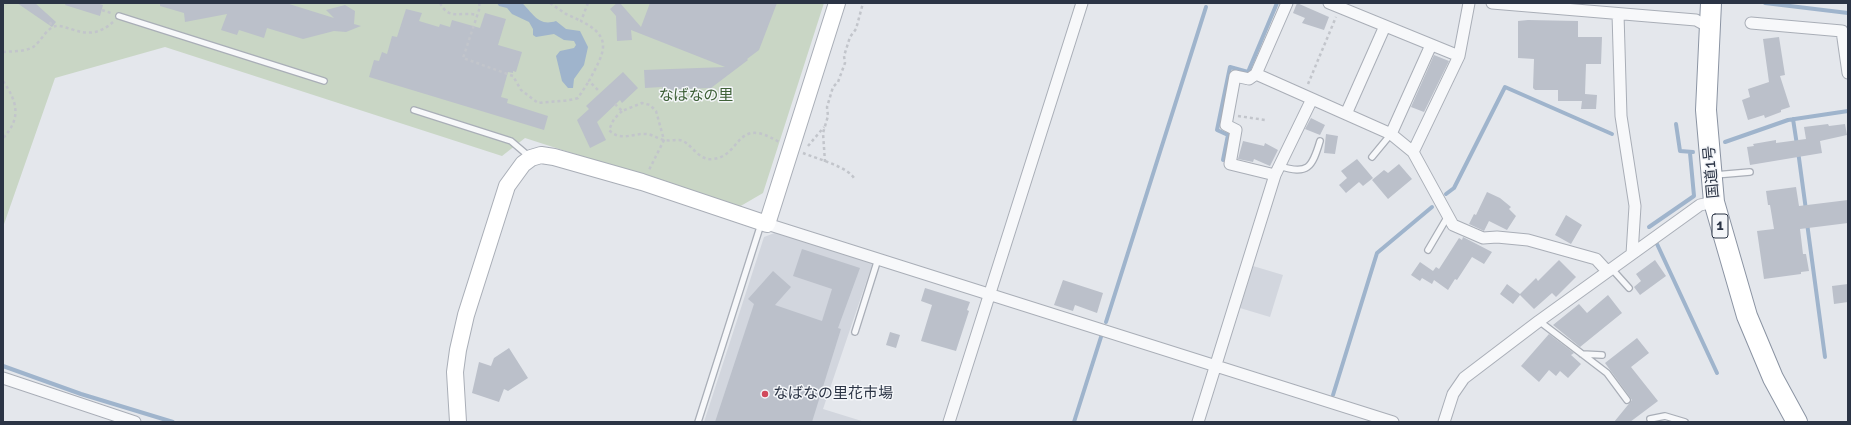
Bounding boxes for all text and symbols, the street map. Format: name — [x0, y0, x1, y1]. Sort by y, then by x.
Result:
park label: なばなの里 — [659, 87, 733, 105]
street label: 国道1号 — [1701, 145, 1723, 199]
road number: 1 — [1712, 214, 1728, 238]
place label: なばなの里花市場 — [773, 385, 893, 403]
marker: なばなの里花市場 — [760, 389, 770, 399]

